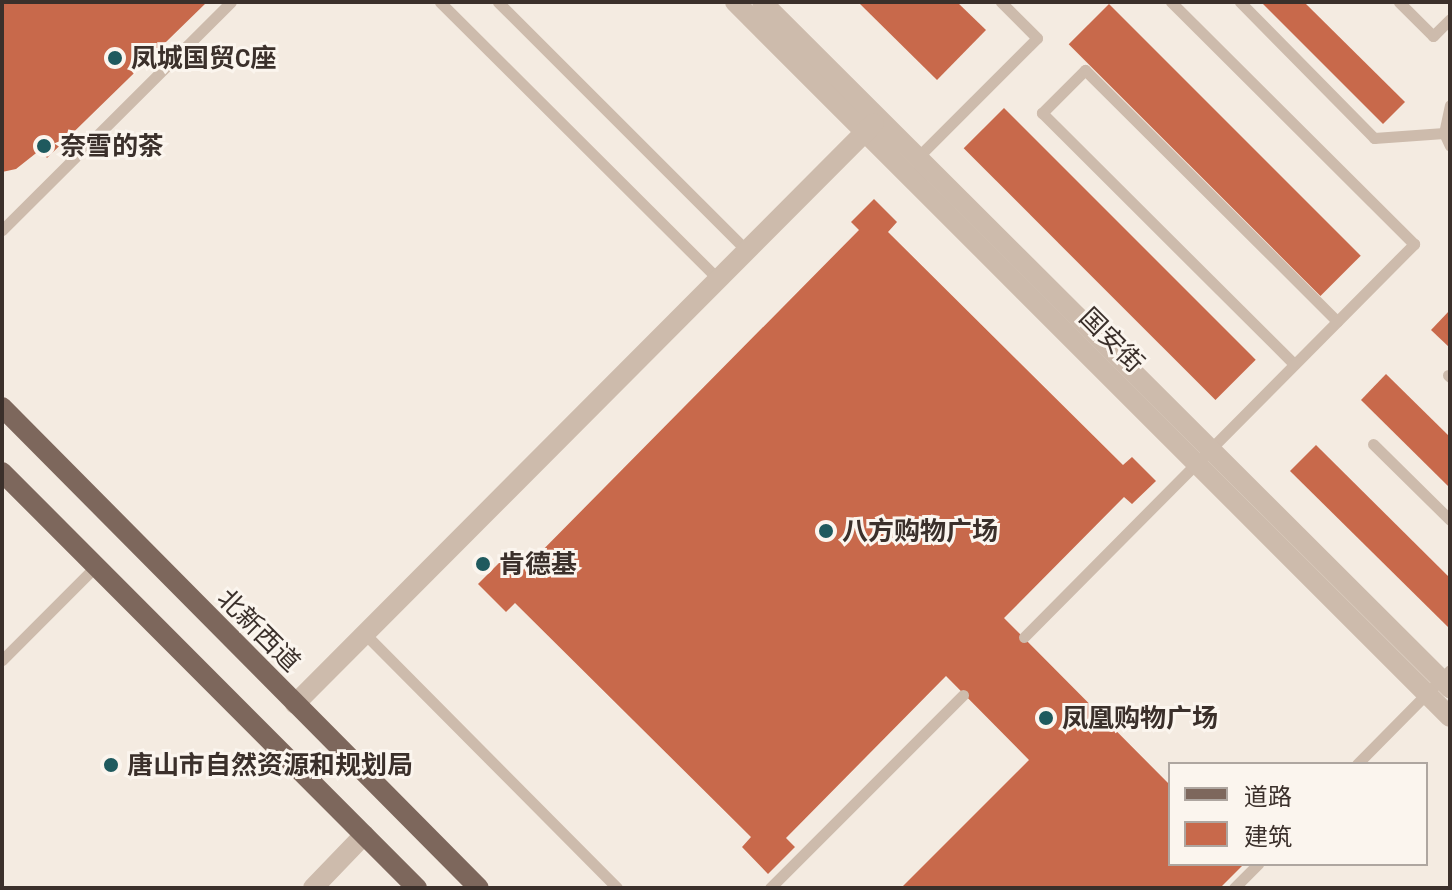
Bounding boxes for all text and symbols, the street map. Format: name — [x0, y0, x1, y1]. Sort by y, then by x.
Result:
place label: 凤城国贸C座 — [131, 42, 276, 74]
marker: 凤城国贸C座 — [106, 49, 124, 67]
place label: 奈雪的茶 — [60, 130, 164, 162]
marker: 奈雪的茶 — [35, 137, 53, 155]
street label: 国安街 — [1073, 301, 1151, 379]
place label: 八方购物广场 — [842, 515, 998, 547]
marker: 八方购物广场 — [817, 522, 835, 540]
place label: 肯德基 — [499, 548, 577, 580]
marker: 肯德基 — [474, 555, 492, 573]
street label: 北新西道 — [211, 582, 307, 678]
place label: 凤凰购物广场 — [1062, 702, 1218, 734]
marker: 凤凰购物广场 — [1037, 709, 1055, 727]
place label: 唐山市自然资源和规划局 — [127, 749, 413, 781]
marker: 唐山市自然资源和规划局 — [102, 756, 120, 774]
legend — [1168, 762, 1428, 866]
text: 道路 — [1244, 780, 1292, 812]
text: 建筑 — [1244, 820, 1292, 852]

